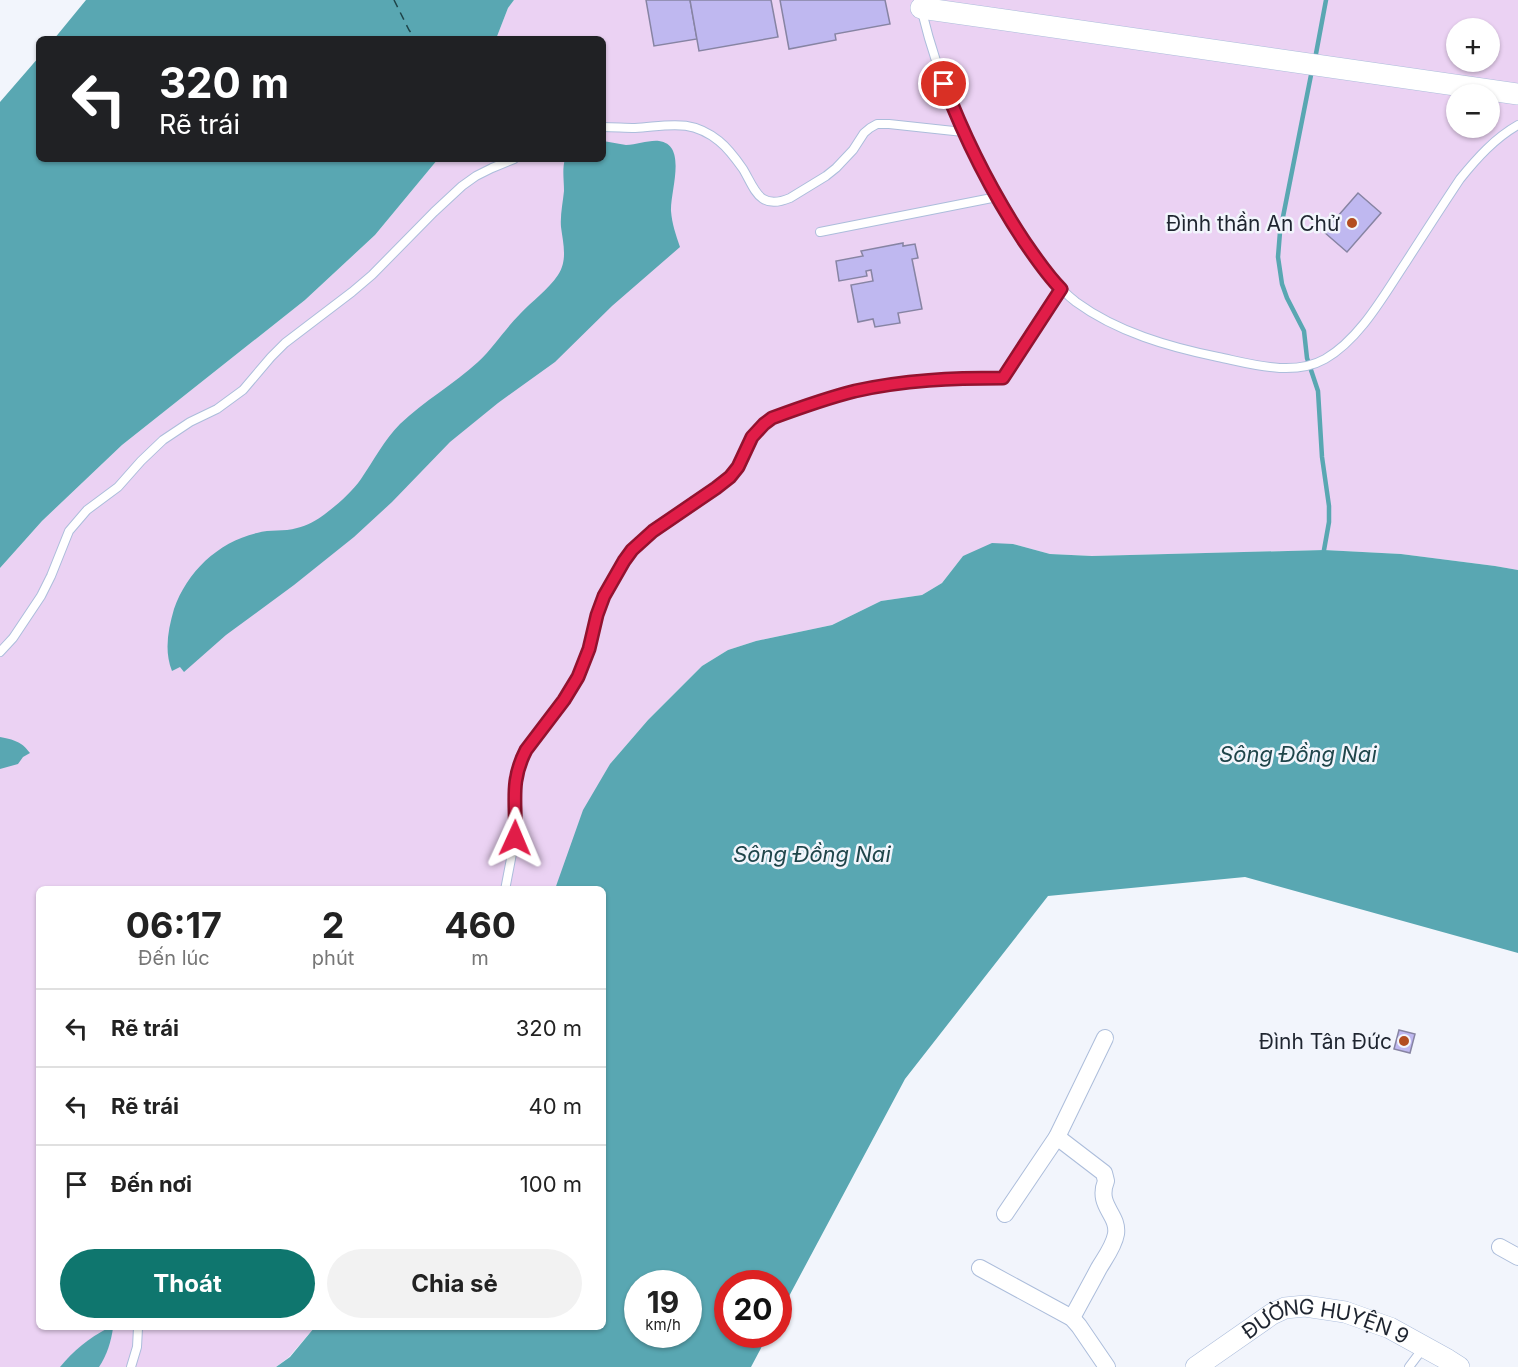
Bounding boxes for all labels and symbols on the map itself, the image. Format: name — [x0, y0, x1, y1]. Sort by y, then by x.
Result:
pin — [918, 58, 969, 109]
place label: Đình thần An Chử — [1166, 211, 1340, 236]
marker: Đình thần An Chử — [1345, 216, 1359, 230]
water label: Sông Đồng Nai — [1219, 741, 1377, 767]
position arrow — [483, 806, 547, 870]
water label: Sông Đồng Nai — [733, 841, 891, 867]
place label: Đình Tân Đức — [1259, 1029, 1392, 1054]
marker: Đình Tân Đức — [1397, 1034, 1411, 1048]
speed limit sign: 20 — [714, 1270, 792, 1348]
text: ĐƯỜNG HUYỆN 9 — [1237, 1293, 1414, 1349]
street label: ĐƯỜNG HUYỆN 9 — [1237, 1327, 1415, 1355]

